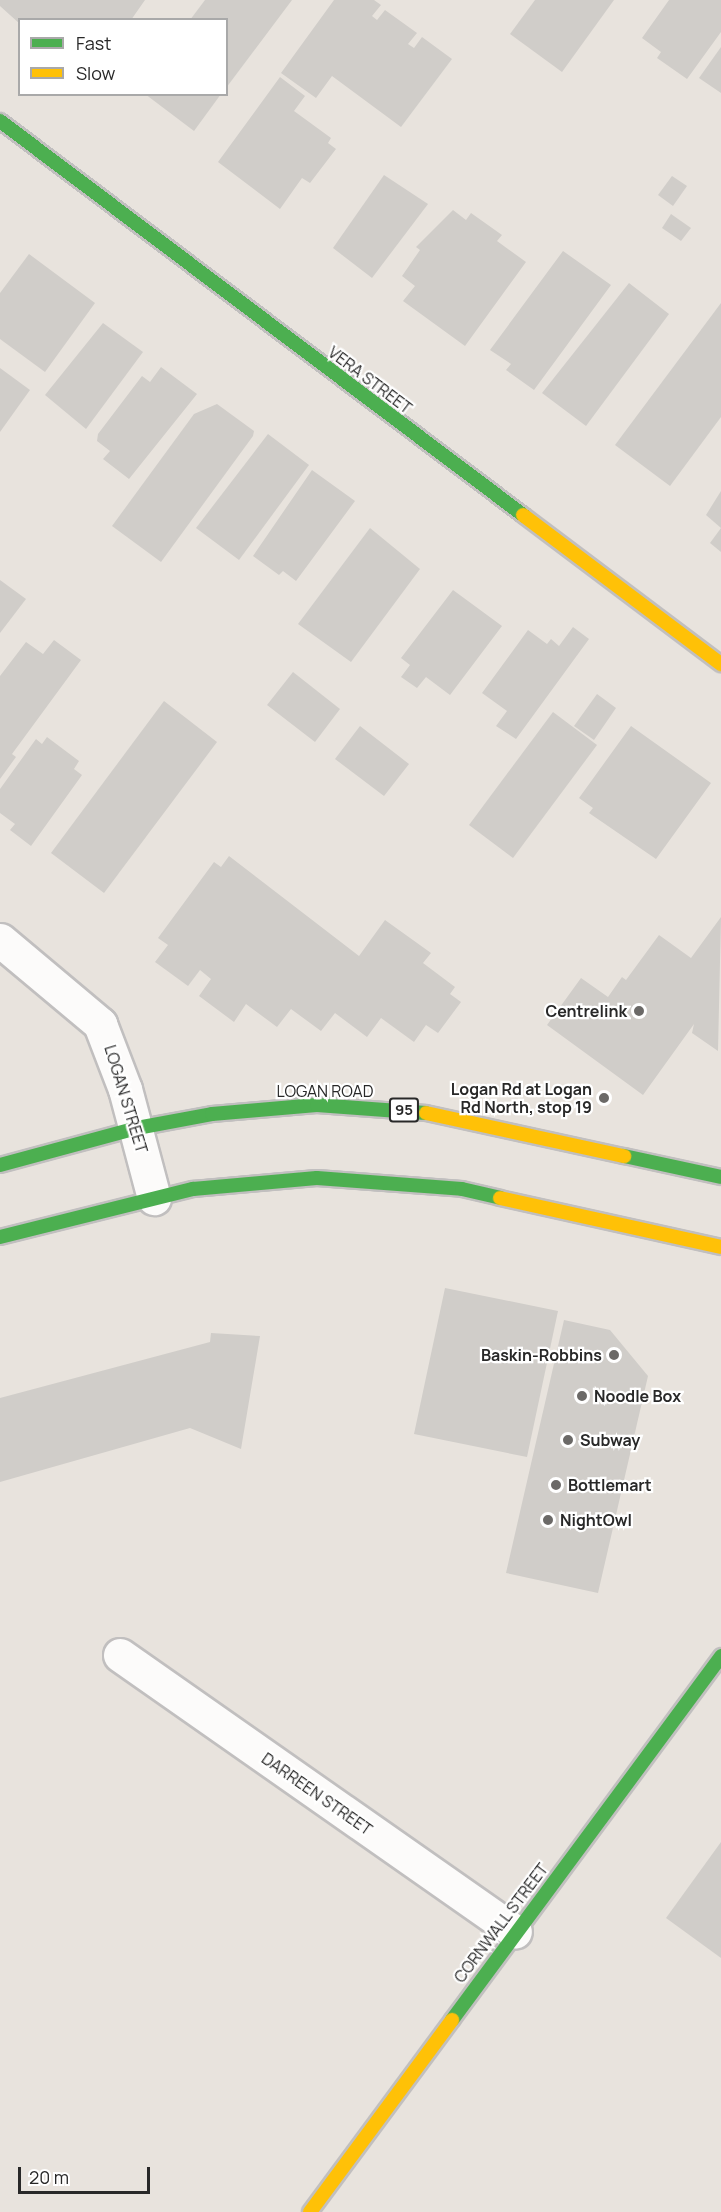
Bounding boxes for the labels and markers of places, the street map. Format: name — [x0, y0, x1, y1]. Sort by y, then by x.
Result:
place label: Centrelink — [545, 1001, 627, 1021]
marker: Centrelink — [632, 1004, 646, 1018]
place label: Logan Rd at Logan Rd North, stop 19 — [451, 1079, 592, 1117]
marker: Logan Rd at Logan Rd North, stop 19 — [597, 1091, 611, 1105]
place label: Baskin-Robbins — [481, 1345, 602, 1365]
marker: Baskin-Robbins — [607, 1348, 621, 1362]
place label: Noodle Box — [594, 1386, 681, 1406]
marker: Noodle Box — [575, 1389, 589, 1403]
place label: Subway — [580, 1430, 640, 1450]
marker: Subway — [561, 1433, 575, 1447]
place label: Bottlemart — [568, 1475, 652, 1495]
marker: Bottlemart — [549, 1478, 563, 1492]
place label: NightOwl — [560, 1510, 632, 1530]
marker: NightOwl — [541, 1513, 555, 1527]

